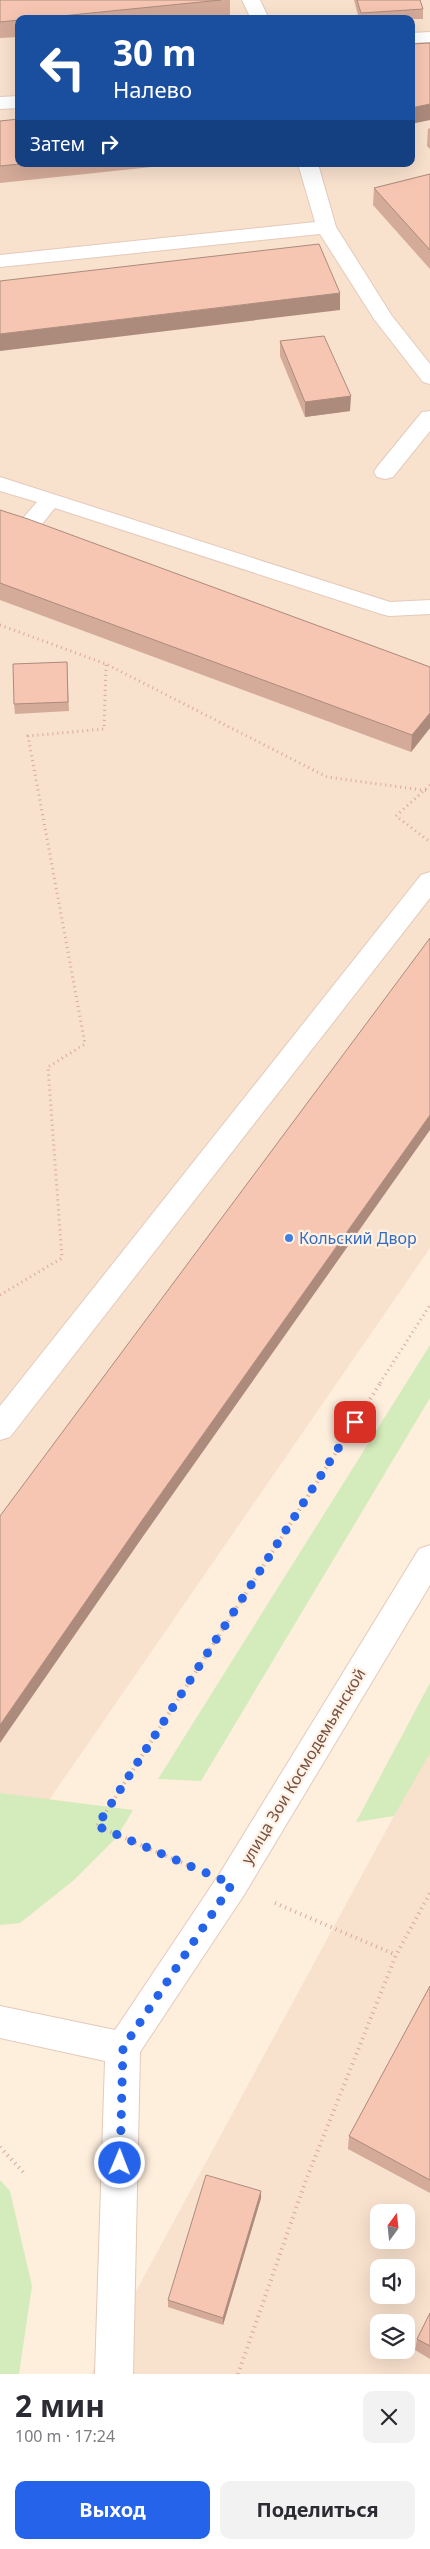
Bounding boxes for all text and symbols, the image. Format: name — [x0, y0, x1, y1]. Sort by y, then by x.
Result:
text: 30 m — [113, 29, 196, 76]
icon: left — [30, 35, 95, 100]
text: Налево — [113, 74, 192, 104]
icon: right — [95, 130, 123, 158]
text: Затем — [30, 131, 85, 157]
place label: Кольский Двор — [299, 1227, 417, 1249]
marker: Кольский Двор — [283, 1232, 295, 1244]
pin — [334, 1401, 376, 1443]
icon: arrive — [341, 1408, 369, 1436]
street label: улица Зои Космодемьянской — [236, 1664, 370, 1868]
position arrow — [93, 2136, 145, 2188]
north arrow — [370, 2204, 415, 2249]
map controls — [370, 2204, 415, 2359]
button: sound — [370, 2259, 415, 2304]
button: layers — [370, 2314, 415, 2359]
text: 2 мин — [15, 2385, 105, 2426]
button: close — [363, 2391, 415, 2443]
text: 100 m · 17:24 — [15, 2425, 115, 2447]
button: Выход — [15, 2481, 210, 2539]
button: Поделиться — [220, 2481, 415, 2539]

